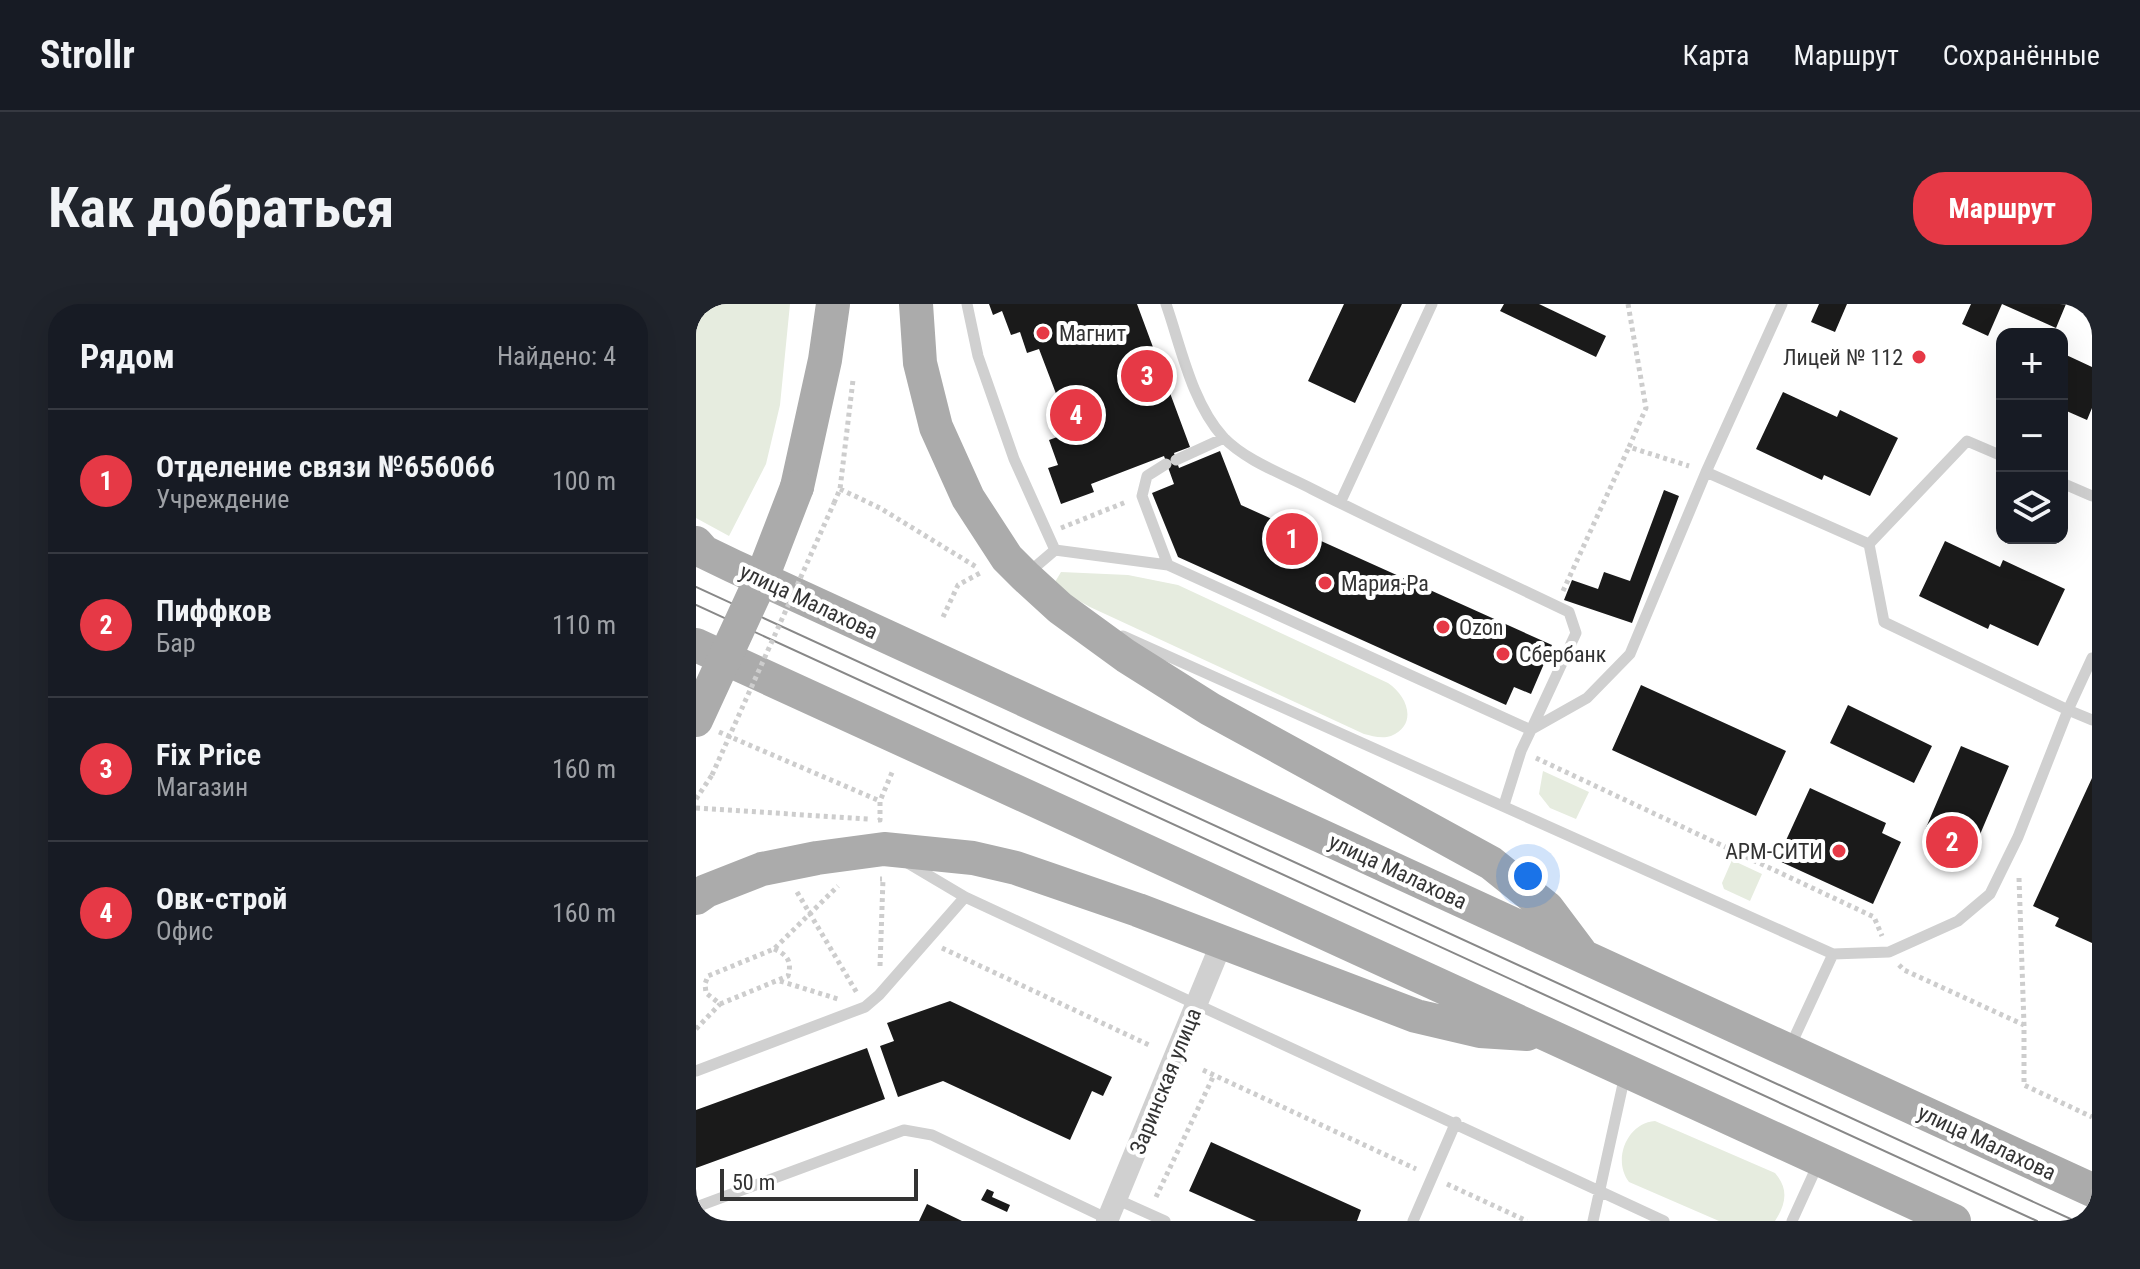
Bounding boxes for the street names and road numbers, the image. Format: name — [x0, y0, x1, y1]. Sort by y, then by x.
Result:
street label: улица Малахова — [736, 559, 882, 644]
street label: улица Малахова — [1325, 829, 1471, 914]
street label: Заринская улица — [1125, 1004, 1206, 1158]
street label: улица Малахова — [1914, 1100, 2060, 1185]

